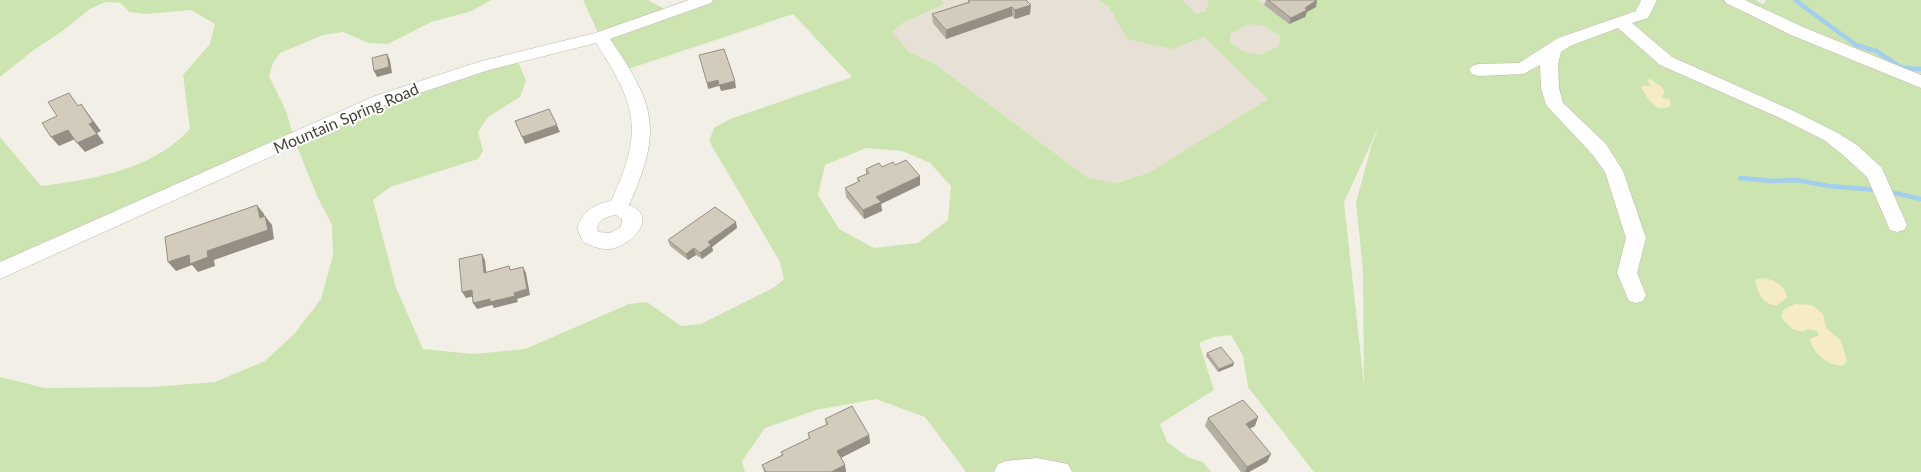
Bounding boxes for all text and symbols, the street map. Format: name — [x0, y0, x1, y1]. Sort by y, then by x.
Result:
street label: Mountain Spring Road — [270, 78, 421, 157]

